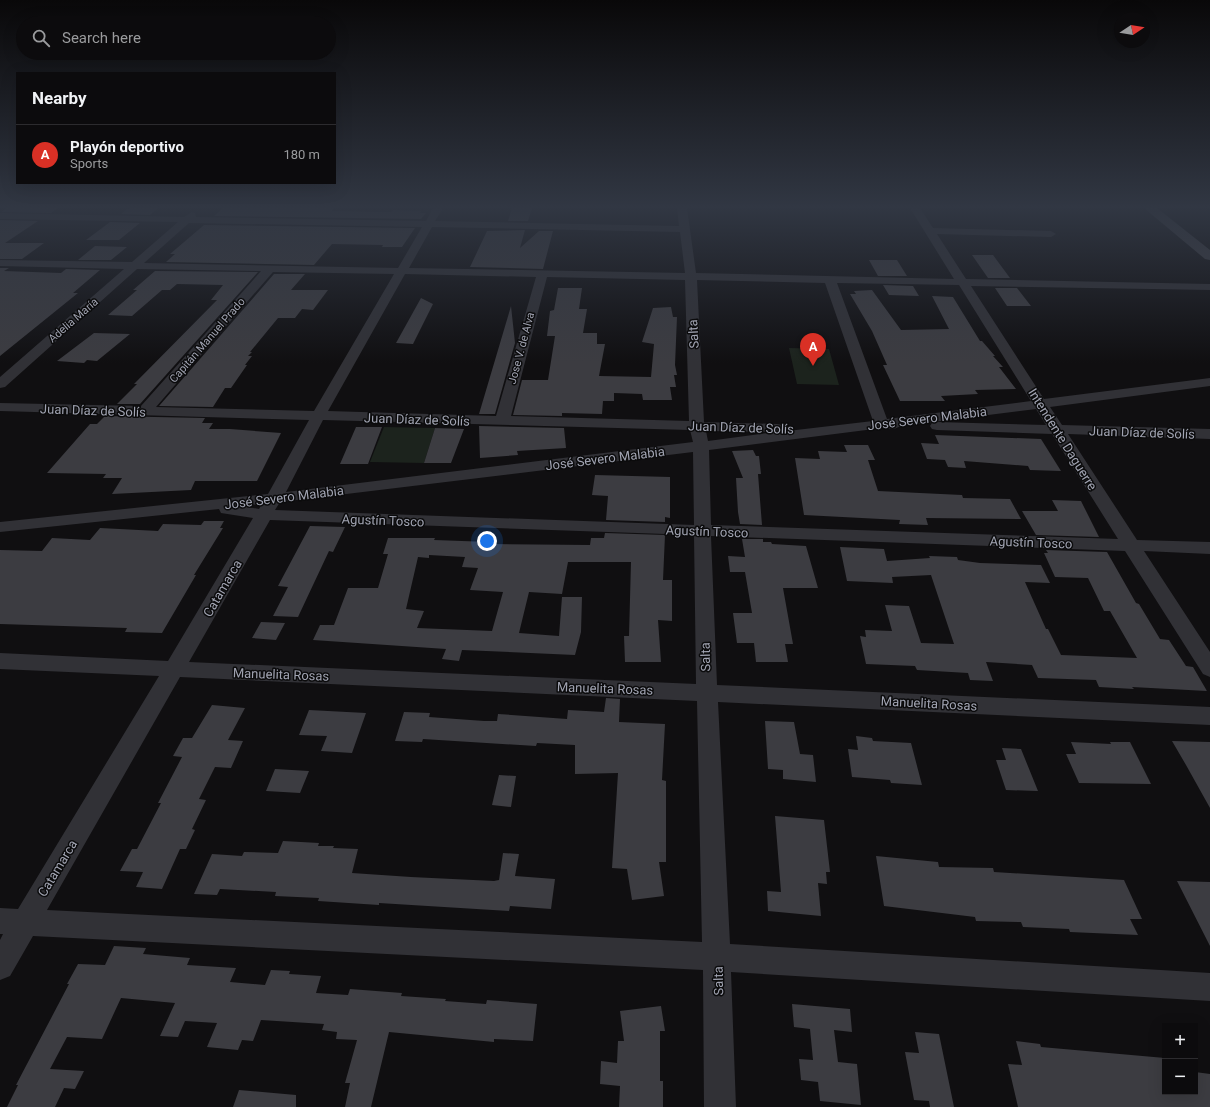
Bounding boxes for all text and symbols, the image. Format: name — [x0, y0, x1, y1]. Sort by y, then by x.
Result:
north arrow — [1114, 12, 1150, 48]
search box — [16, 16, 336, 60]
icon: search — [30, 27, 52, 49]
text: Search here — [62, 29, 141, 47]
text: Nearby — [32, 88, 87, 108]
text: Playón deportivo — [70, 138, 184, 156]
text: A — [41, 147, 49, 162]
text: 180 m — [283, 147, 320, 162]
text: Sports — [70, 156, 108, 171]
street label: Adelia María — [46, 295, 101, 345]
street label: Capitán Manuel Prado — [167, 295, 248, 385]
street label: Jose V. de Alva — [506, 311, 537, 385]
street label: Salta — [685, 319, 702, 349]
pin: A — [800, 333, 826, 366]
street label: Intendente Daguerre — [1025, 386, 1100, 493]
street label: Juan Díaz de Solís — [40, 401, 146, 420]
street label: José Severo Malabia — [867, 404, 988, 433]
street label: Juan Díaz de Solís — [364, 410, 470, 429]
street label: Juan Díaz de Solís — [688, 418, 794, 437]
street label: Juan Díaz de Solís — [1089, 423, 1195, 442]
street label: José Severo Malabia — [545, 444, 666, 473]
street label: José Severo Malabia — [224, 483, 345, 512]
street label: Agustín Tosco — [341, 512, 425, 529]
street label: Agustín Tosco — [665, 523, 749, 540]
your location — [477, 531, 497, 551]
street label: Agustín Tosco — [989, 534, 1073, 551]
street label: Catamarca — [200, 557, 245, 619]
street label: Salta — [698, 642, 713, 672]
street label: Manuelita Rosas — [233, 665, 330, 684]
street label: Manuelita Rosas — [557, 679, 654, 698]
street label: Manuelita Rosas — [880, 693, 978, 714]
street label: Catamarca — [35, 837, 80, 899]
street label: Salta — [711, 966, 726, 996]
map controls — [1162, 1023, 1198, 1095]
button: + — [1162, 1023, 1198, 1059]
button: − — [1162, 1059, 1198, 1095]

